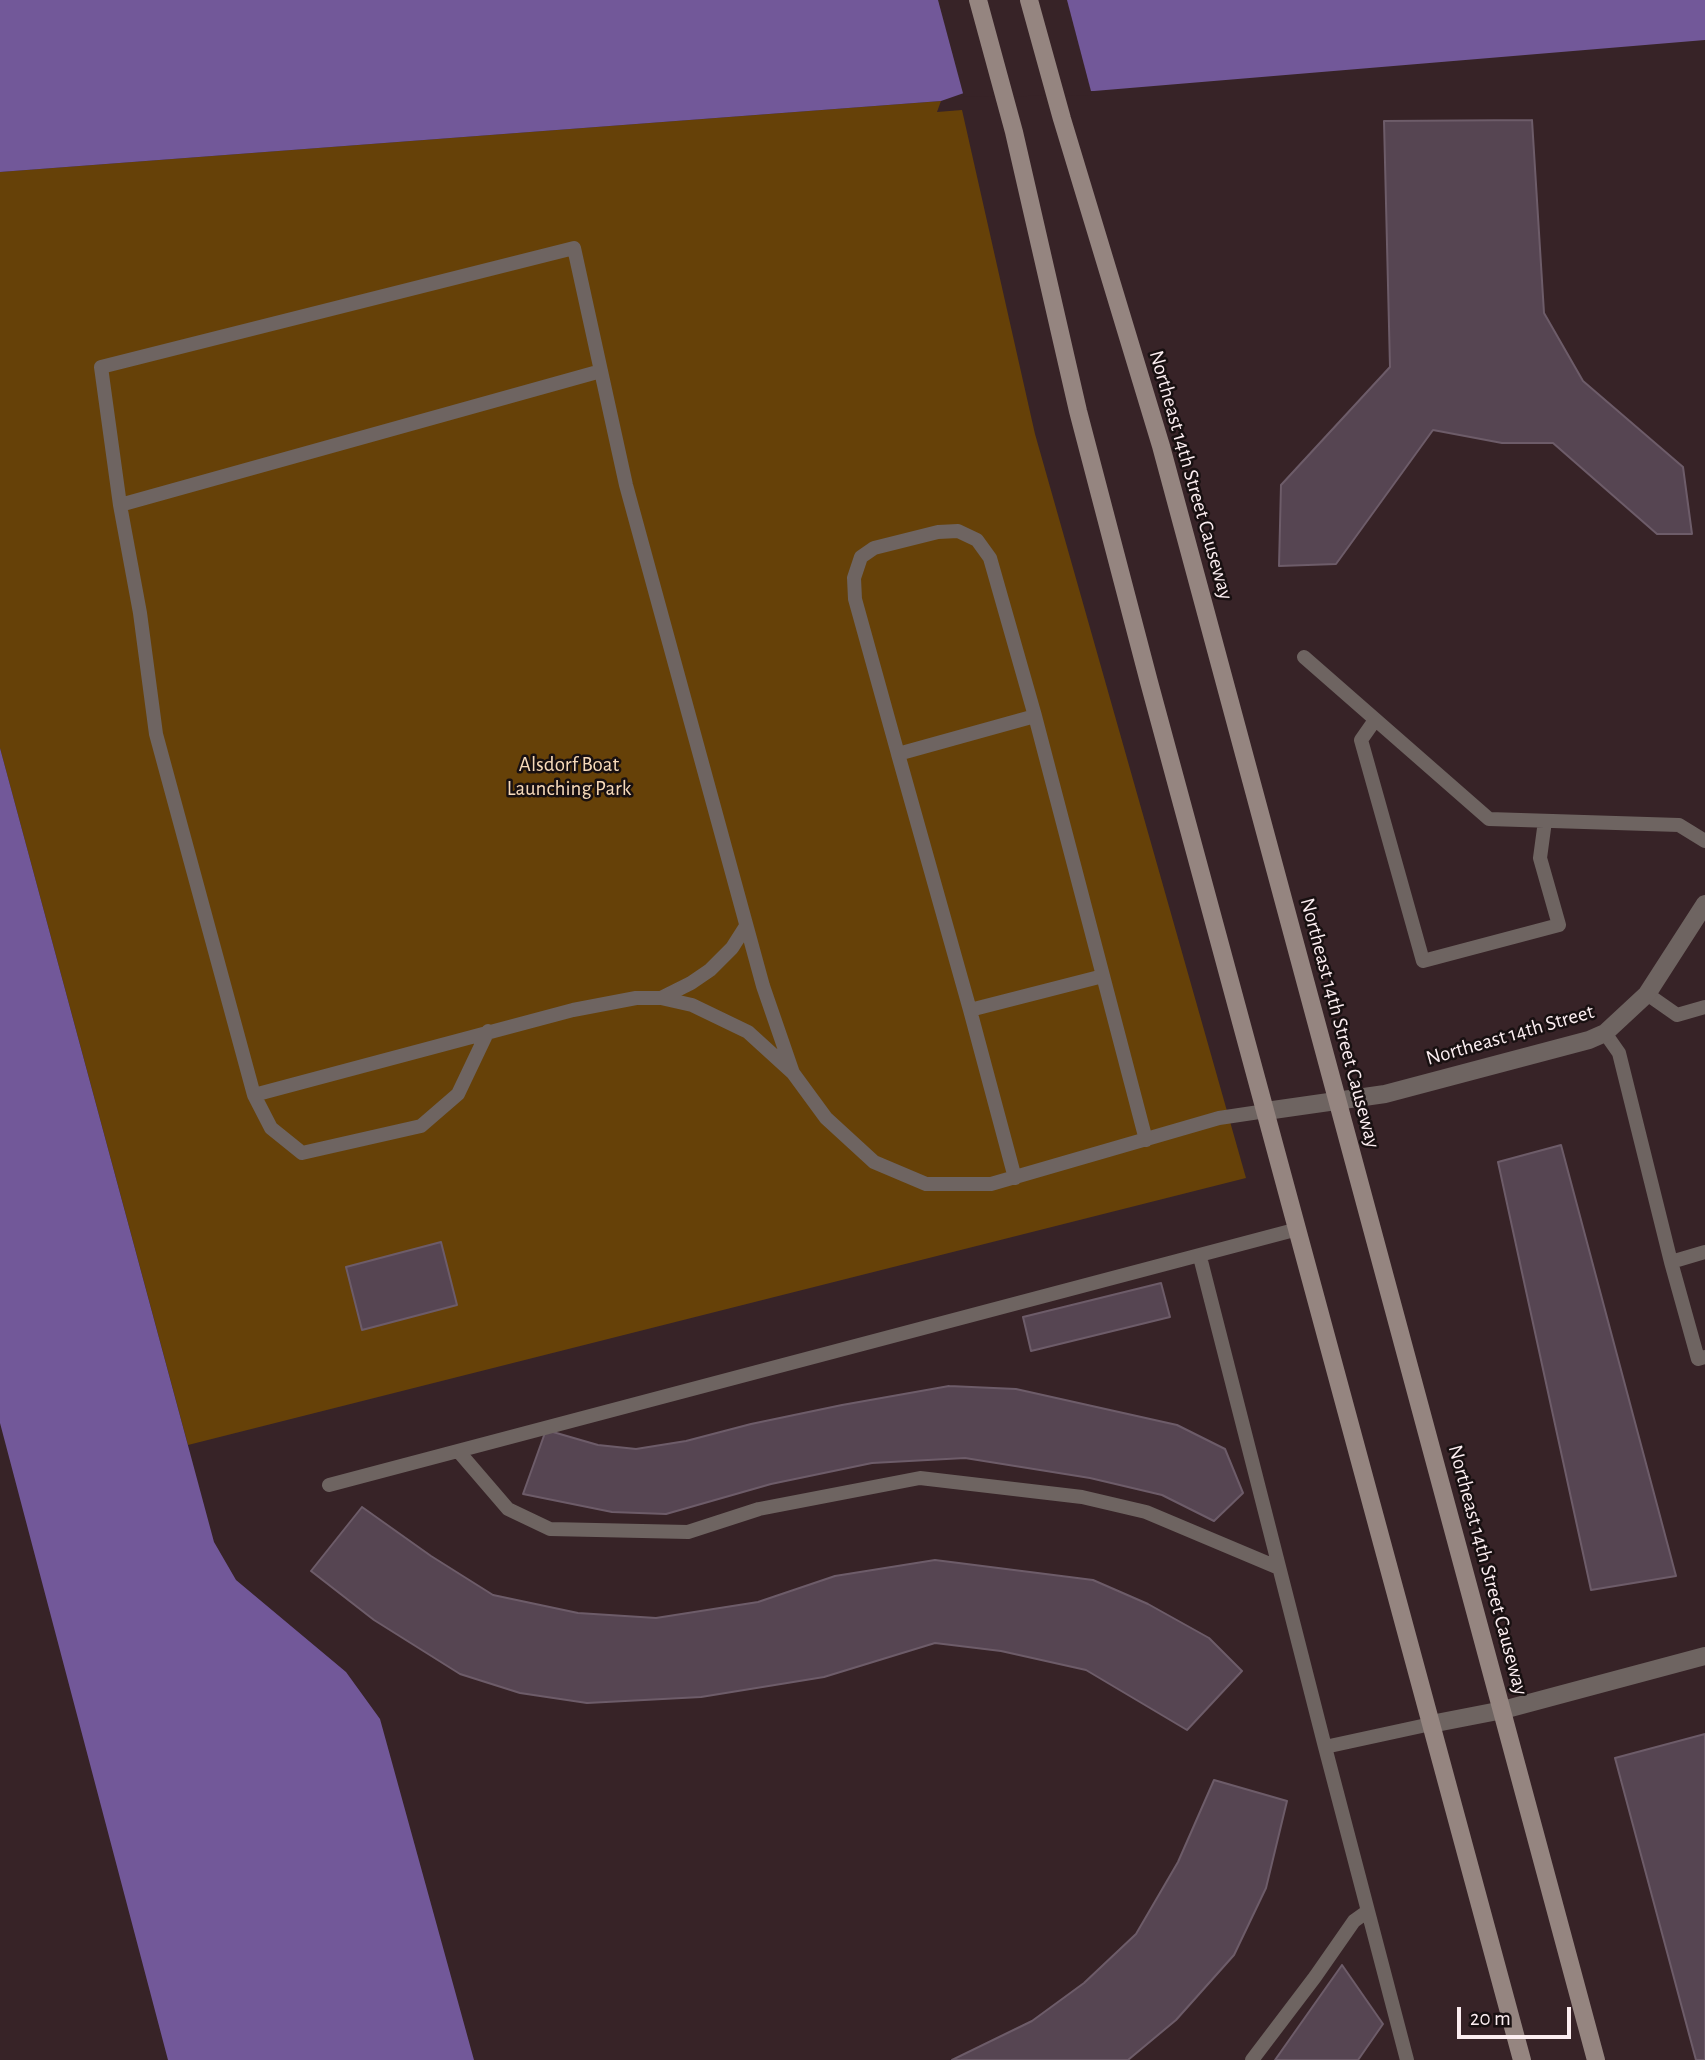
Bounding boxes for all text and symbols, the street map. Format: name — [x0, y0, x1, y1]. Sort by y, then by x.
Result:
street label: Northeast 14th Street Causeway — [1143, 348, 1239, 602]
park label: Alsdorf Boat Launching Park — [507, 752, 631, 802]
street label: Northeast 14th Street Causeway — [1294, 895, 1386, 1151]
street label: Northeast 14th Street — [1423, 999, 1597, 1071]
street label: Northeast 14th Street Causeway — [1442, 1442, 1534, 1698]
scale bar — [1460, 1994, 1574, 2038]
text: 20 m — [1470, 2008, 1511, 2029]

